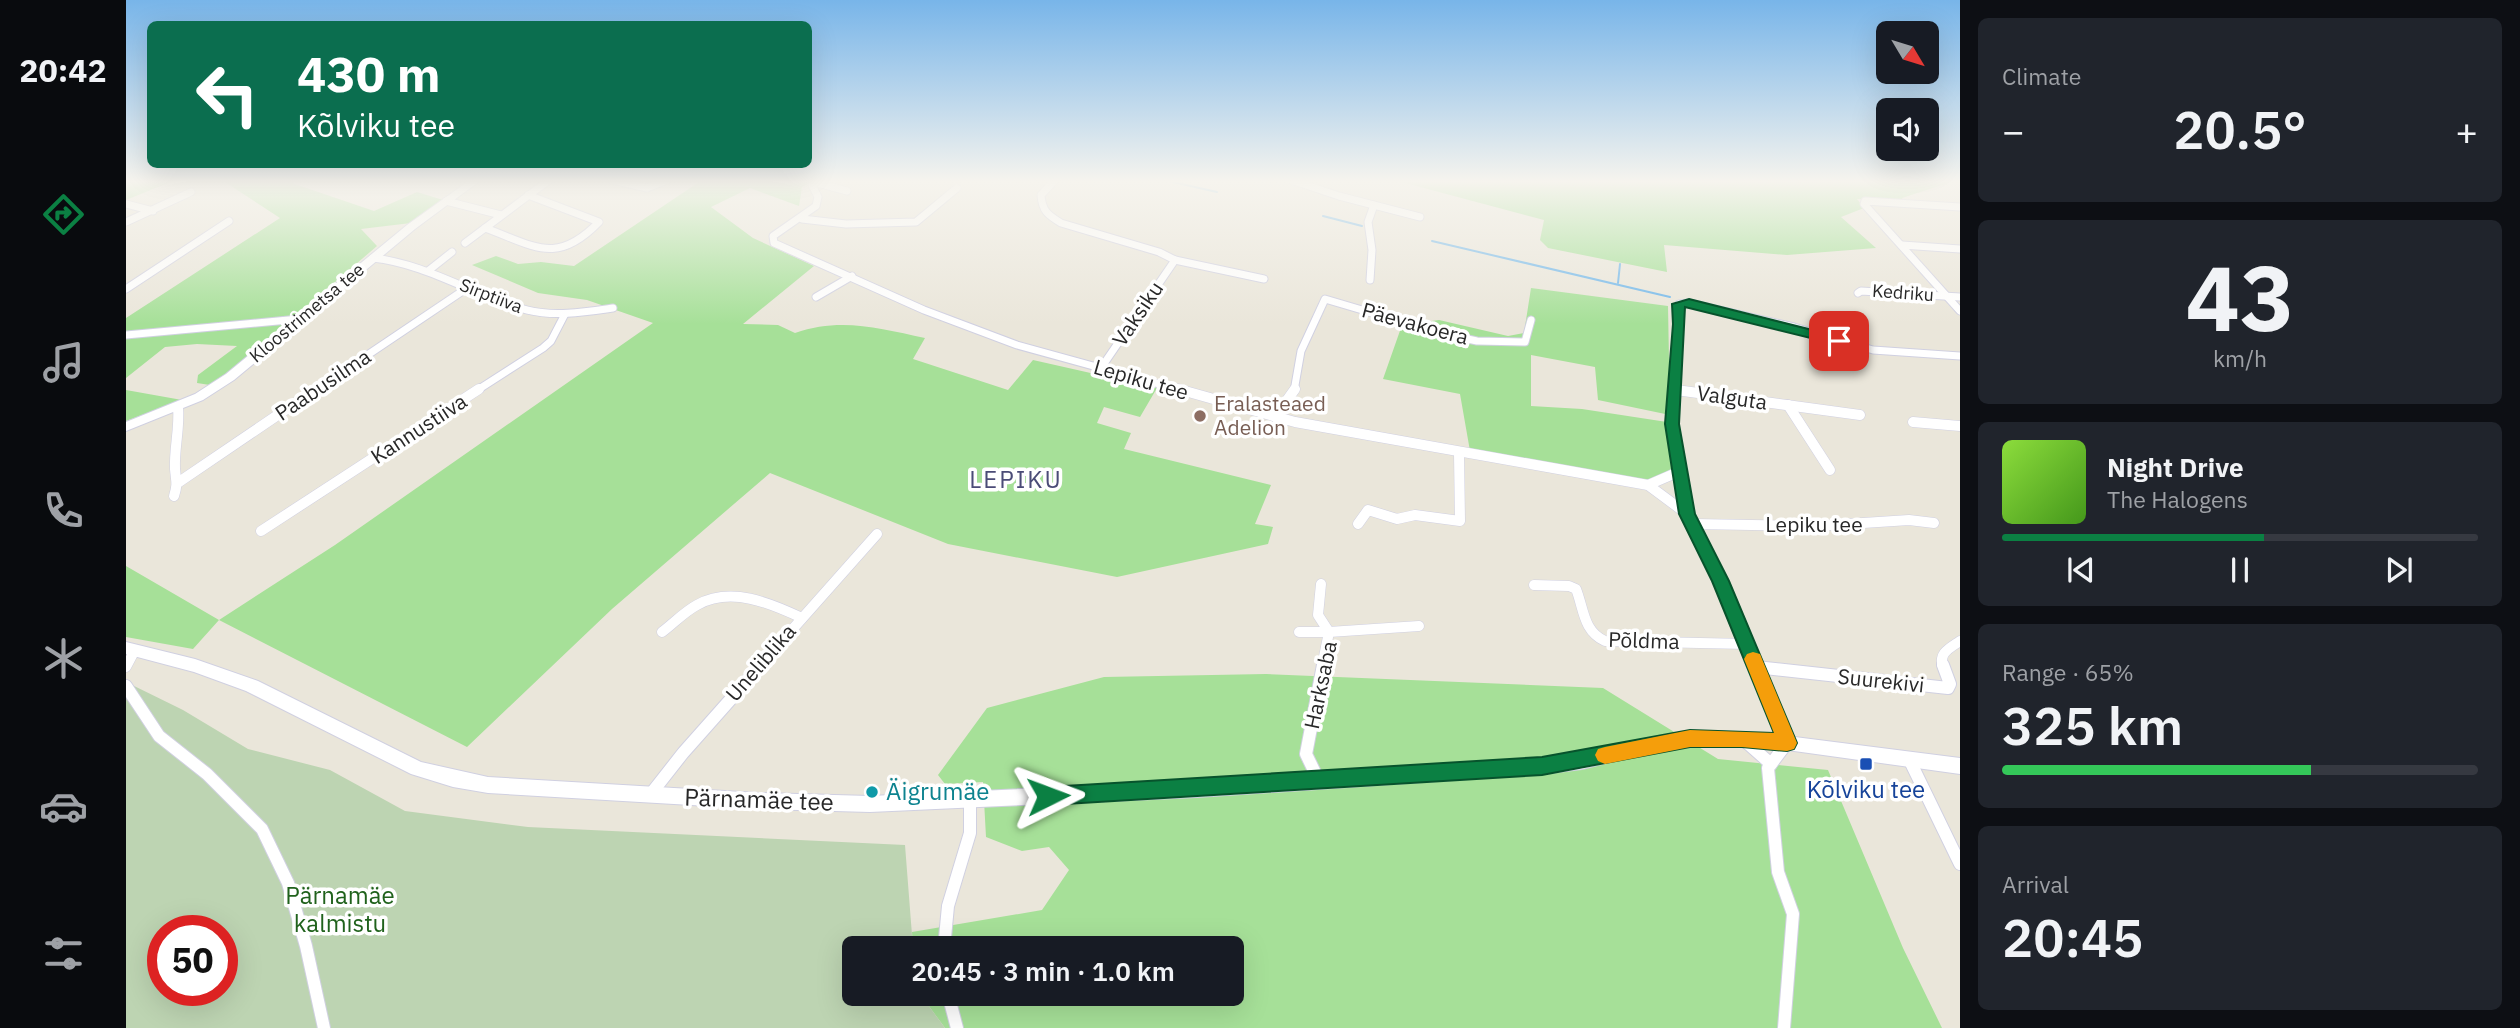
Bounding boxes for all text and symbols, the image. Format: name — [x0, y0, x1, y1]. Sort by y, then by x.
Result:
north arrow — [1876, 21, 1939, 84]
map controls — [1876, 21, 1939, 161]
text: 430 m — [297, 42, 441, 105]
text: 20:42 — [19, 49, 107, 91]
icon: left — [182, 49, 273, 140]
text: Climate — [2002, 61, 2081, 91]
text: 20.5° — [2173, 96, 2307, 163]
button: sound — [1876, 98, 1939, 161]
text: Kõlviku tee — [297, 104, 455, 146]
text: − — [2002, 106, 2025, 155]
text: + — [2455, 106, 2478, 155]
icon: directions — [39, 190, 88, 239]
text: 43 — [2185, 238, 2295, 356]
street label: Kloostrimetsa tee — [244, 258, 369, 367]
street label: Sirptiiva — [456, 273, 526, 318]
street label: Vaksiku — [1105, 276, 1169, 351]
street label: Kedriku — [1871, 279, 1935, 306]
street label: Päevakoera — [1359, 295, 1472, 351]
pin — [1809, 311, 1869, 371]
icon: arrive — [1820, 322, 1858, 360]
icon: music — [39, 338, 88, 387]
street label: Paabusilma — [269, 342, 376, 426]
text: km/h — [2213, 343, 2267, 373]
street label: Lepiku tee — [1091, 352, 1192, 406]
street label: Valguta — [1695, 378, 1769, 416]
street label: Kannustiiva — [365, 387, 472, 470]
place label: Eralasteaed Adelion — [1214, 389, 1326, 441]
marker: Eralasteaed Adelion — [1192, 408, 1208, 424]
text: Night Drive — [2107, 450, 2244, 484]
district label: LEPIKU — [969, 463, 1063, 495]
text: The Halogens — [2107, 484, 2248, 514]
icon: phone — [39, 486, 88, 535]
street label: Lepiku tee — [1765, 510, 1863, 538]
icon: previous — [2062, 551, 2100, 589]
icon: pause — [2221, 551, 2259, 589]
icon: next — [2380, 551, 2418, 589]
street label: Uneliblika — [719, 618, 802, 707]
street label: Põldma — [1608, 625, 1680, 655]
icon: climate — [39, 634, 88, 683]
street label: Harksaba — [1297, 638, 1343, 731]
text: Range · 65% — [2002, 657, 2134, 687]
street label: Suurekivi — [1836, 662, 1926, 698]
text: 325 km — [2002, 692, 2183, 759]
marker: Kõlviku tee — [1858, 756, 1874, 772]
position arrow — [1011, 759, 1085, 833]
place label: Kõlviku tee — [1807, 773, 1925, 805]
place label: Äigrumäe — [886, 775, 989, 807]
street label: Pärnamäe tee — [684, 780, 834, 818]
icon: car — [39, 782, 88, 831]
marker: Äigrumäe — [864, 784, 880, 800]
text: Arrival — [2002, 869, 2069, 899]
park label: Pärnamäe kalmistu — [285, 879, 395, 939]
text: 20:45 — [2002, 904, 2143, 971]
speed limit sign: 50 — [147, 915, 238, 1006]
icon: filters — [39, 929, 88, 978]
text: 20:45 · 3 min · 1.0 km — [911, 954, 1175, 988]

